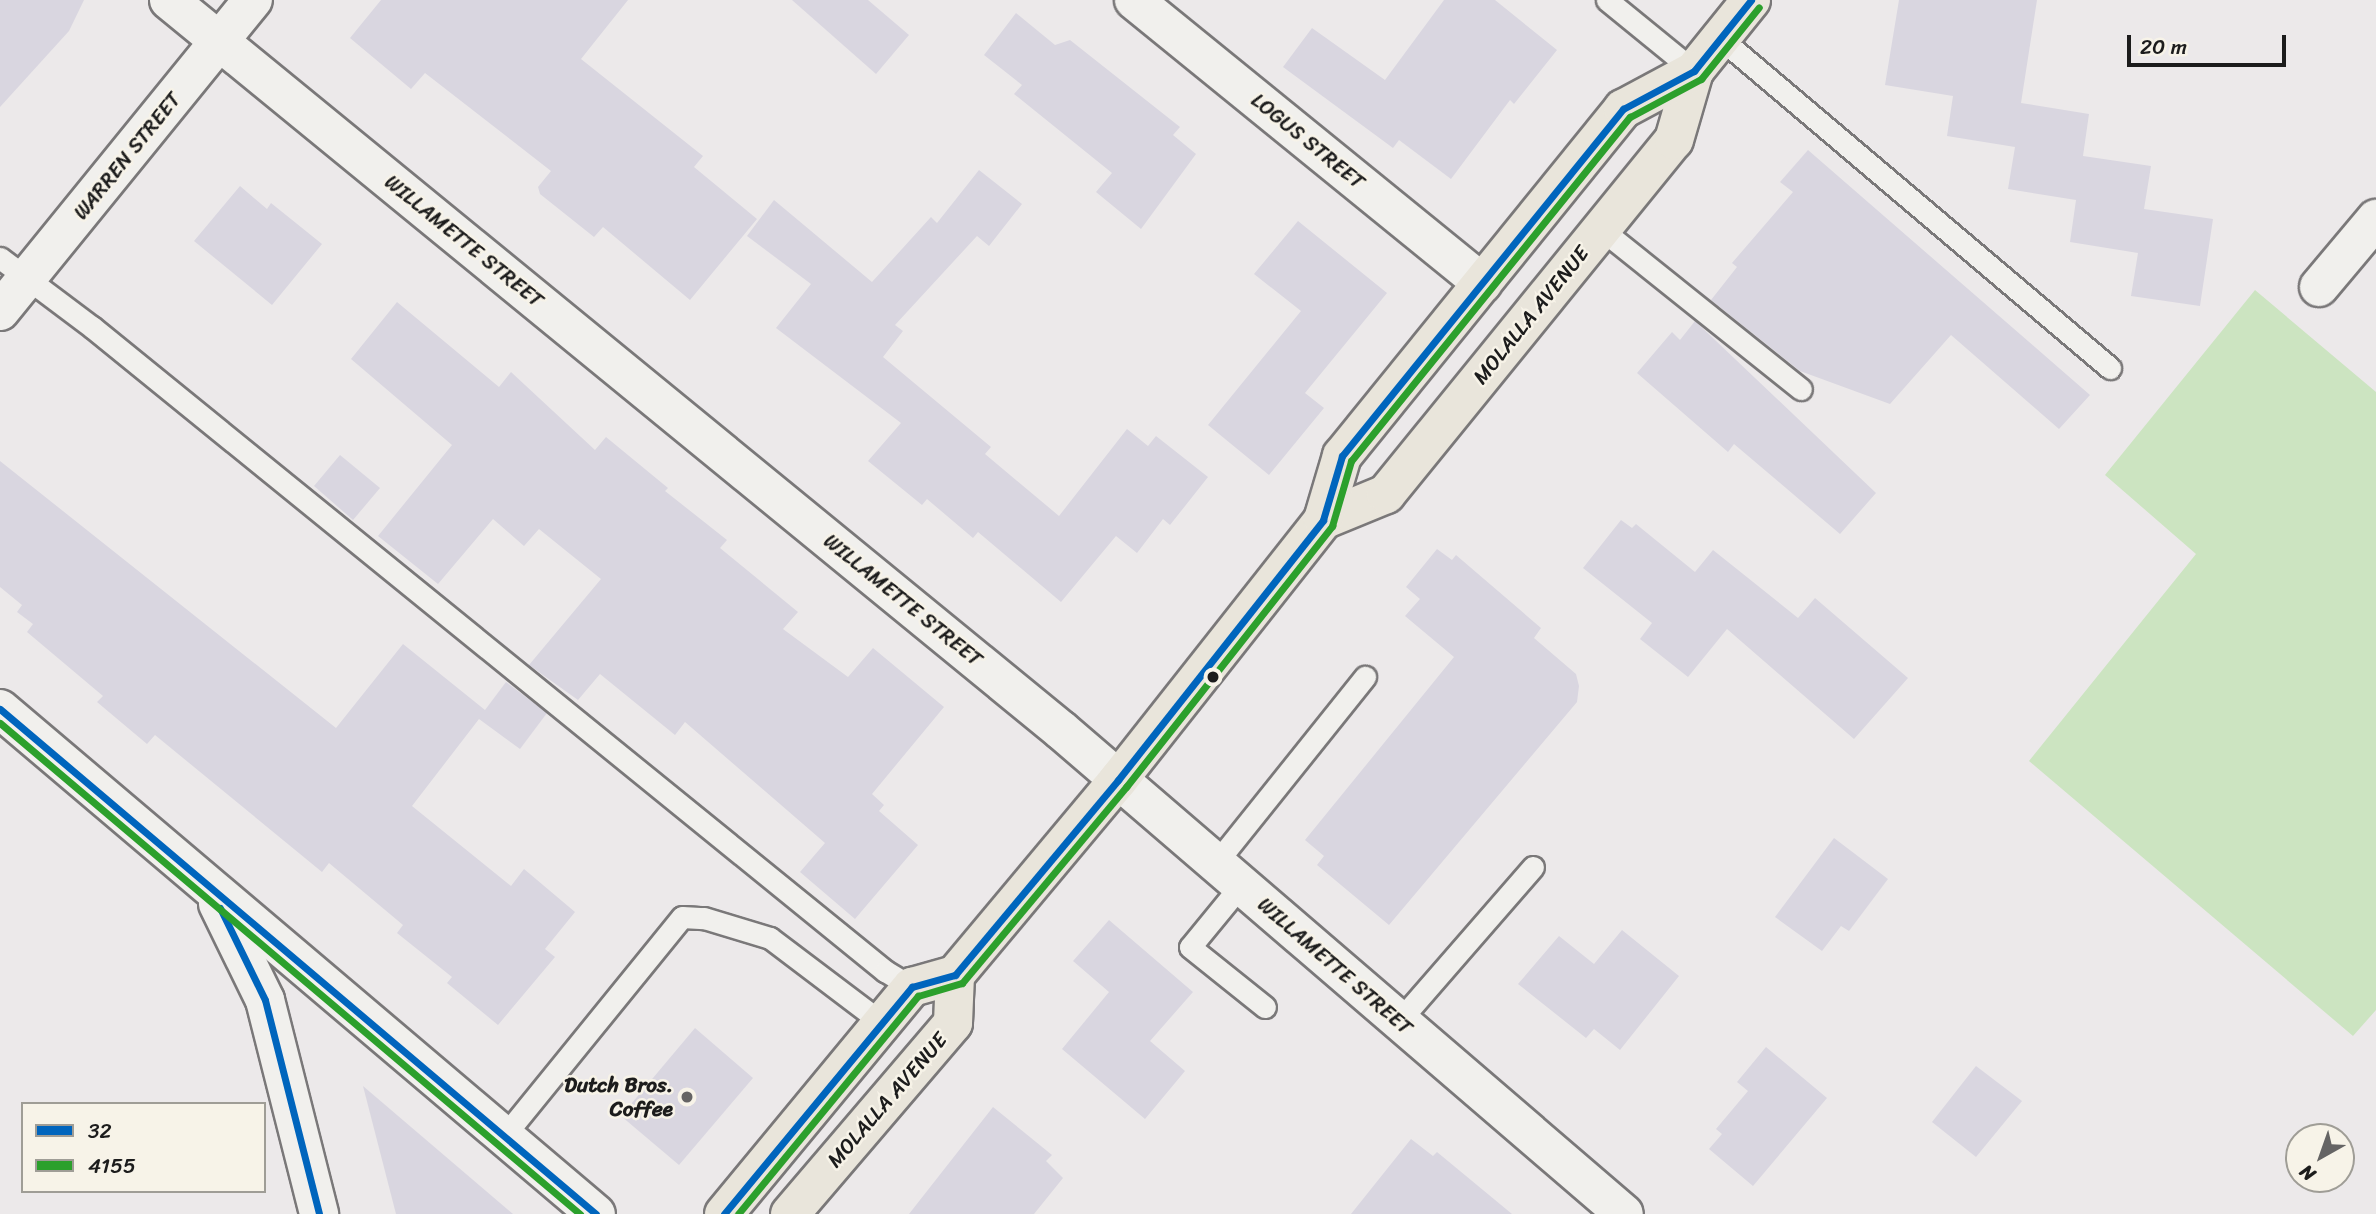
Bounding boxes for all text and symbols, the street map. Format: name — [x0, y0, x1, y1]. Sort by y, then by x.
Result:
scale bar — [2131, 21, 2290, 65]
text: 20 m — [2140, 28, 2187, 66]
street label: WARREN STREET — [68, 87, 186, 225]
street label: LOGUS STREET — [1246, 88, 1370, 194]
street label: WILLAMETTE STREET — [380, 169, 548, 313]
street label: MOLALLA AVENUE — [1468, 241, 1594, 389]
street label: WILLAMETTE STREET — [819, 528, 987, 672]
unlabelled marker — [1206, 670, 1220, 684]
street label: WILLAMETTE STREET — [1252, 892, 1418, 1040]
street label: MOLALLA AVENUE — [822, 1027, 952, 1173]
place label: Dutch Bros. Coffee — [565, 1072, 673, 1122]
marker: Dutch Bros. Coffee — [679, 1089, 695, 1105]
legend — [21, 1102, 266, 1193]
text: 32 — [88, 1112, 112, 1150]
north arrow — [2285, 1123, 2355, 1193]
text: 4155 — [88, 1147, 136, 1185]
text: N — [2292, 1156, 2323, 1190]

